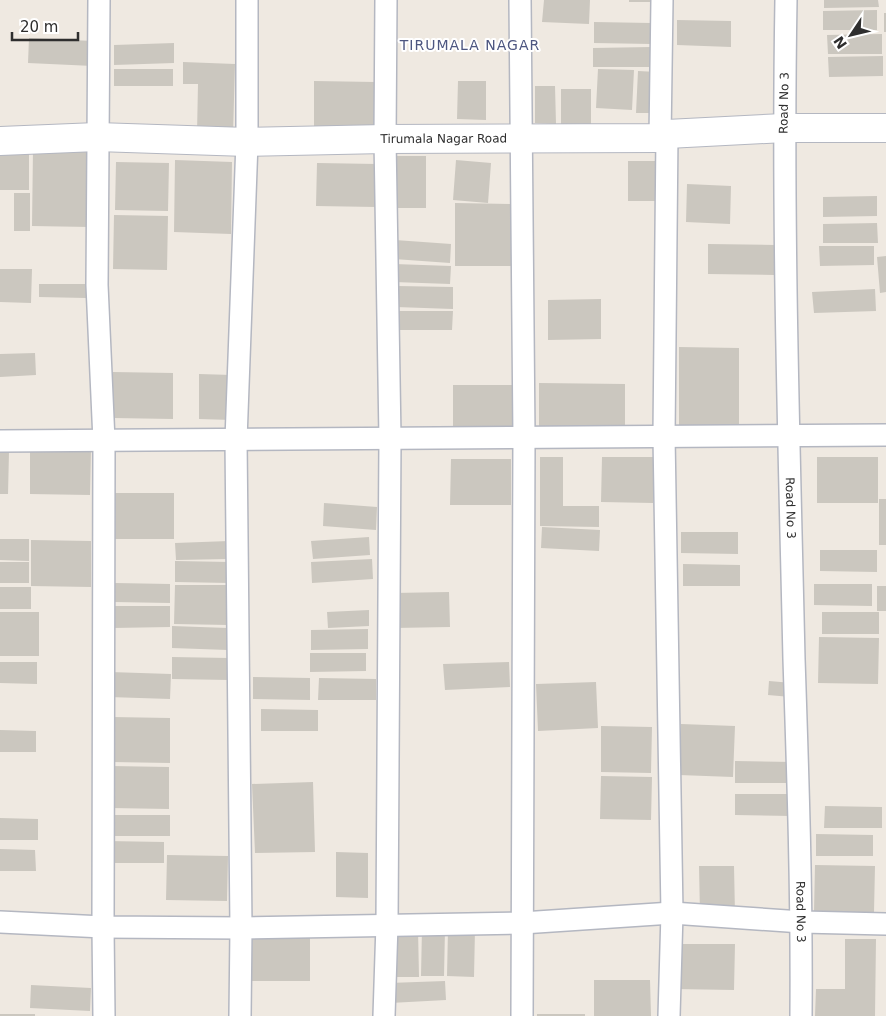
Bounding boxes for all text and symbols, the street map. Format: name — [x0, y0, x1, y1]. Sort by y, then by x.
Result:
scale bar — [12, 10, 79, 42]
north arrow — [826, 10, 876, 60]
text: 20 m — [20, 18, 58, 36]
text: N — [830, 33, 850, 52]
district label: TIRUMALA NAGAR — [399, 37, 540, 53]
street label: Road No 3 — [776, 72, 792, 134]
street label: Tirumala Nagar Road — [379, 132, 507, 146]
street label: Road No 3 — [783, 477, 798, 539]
street label: Road No 3 — [793, 881, 808, 943]

